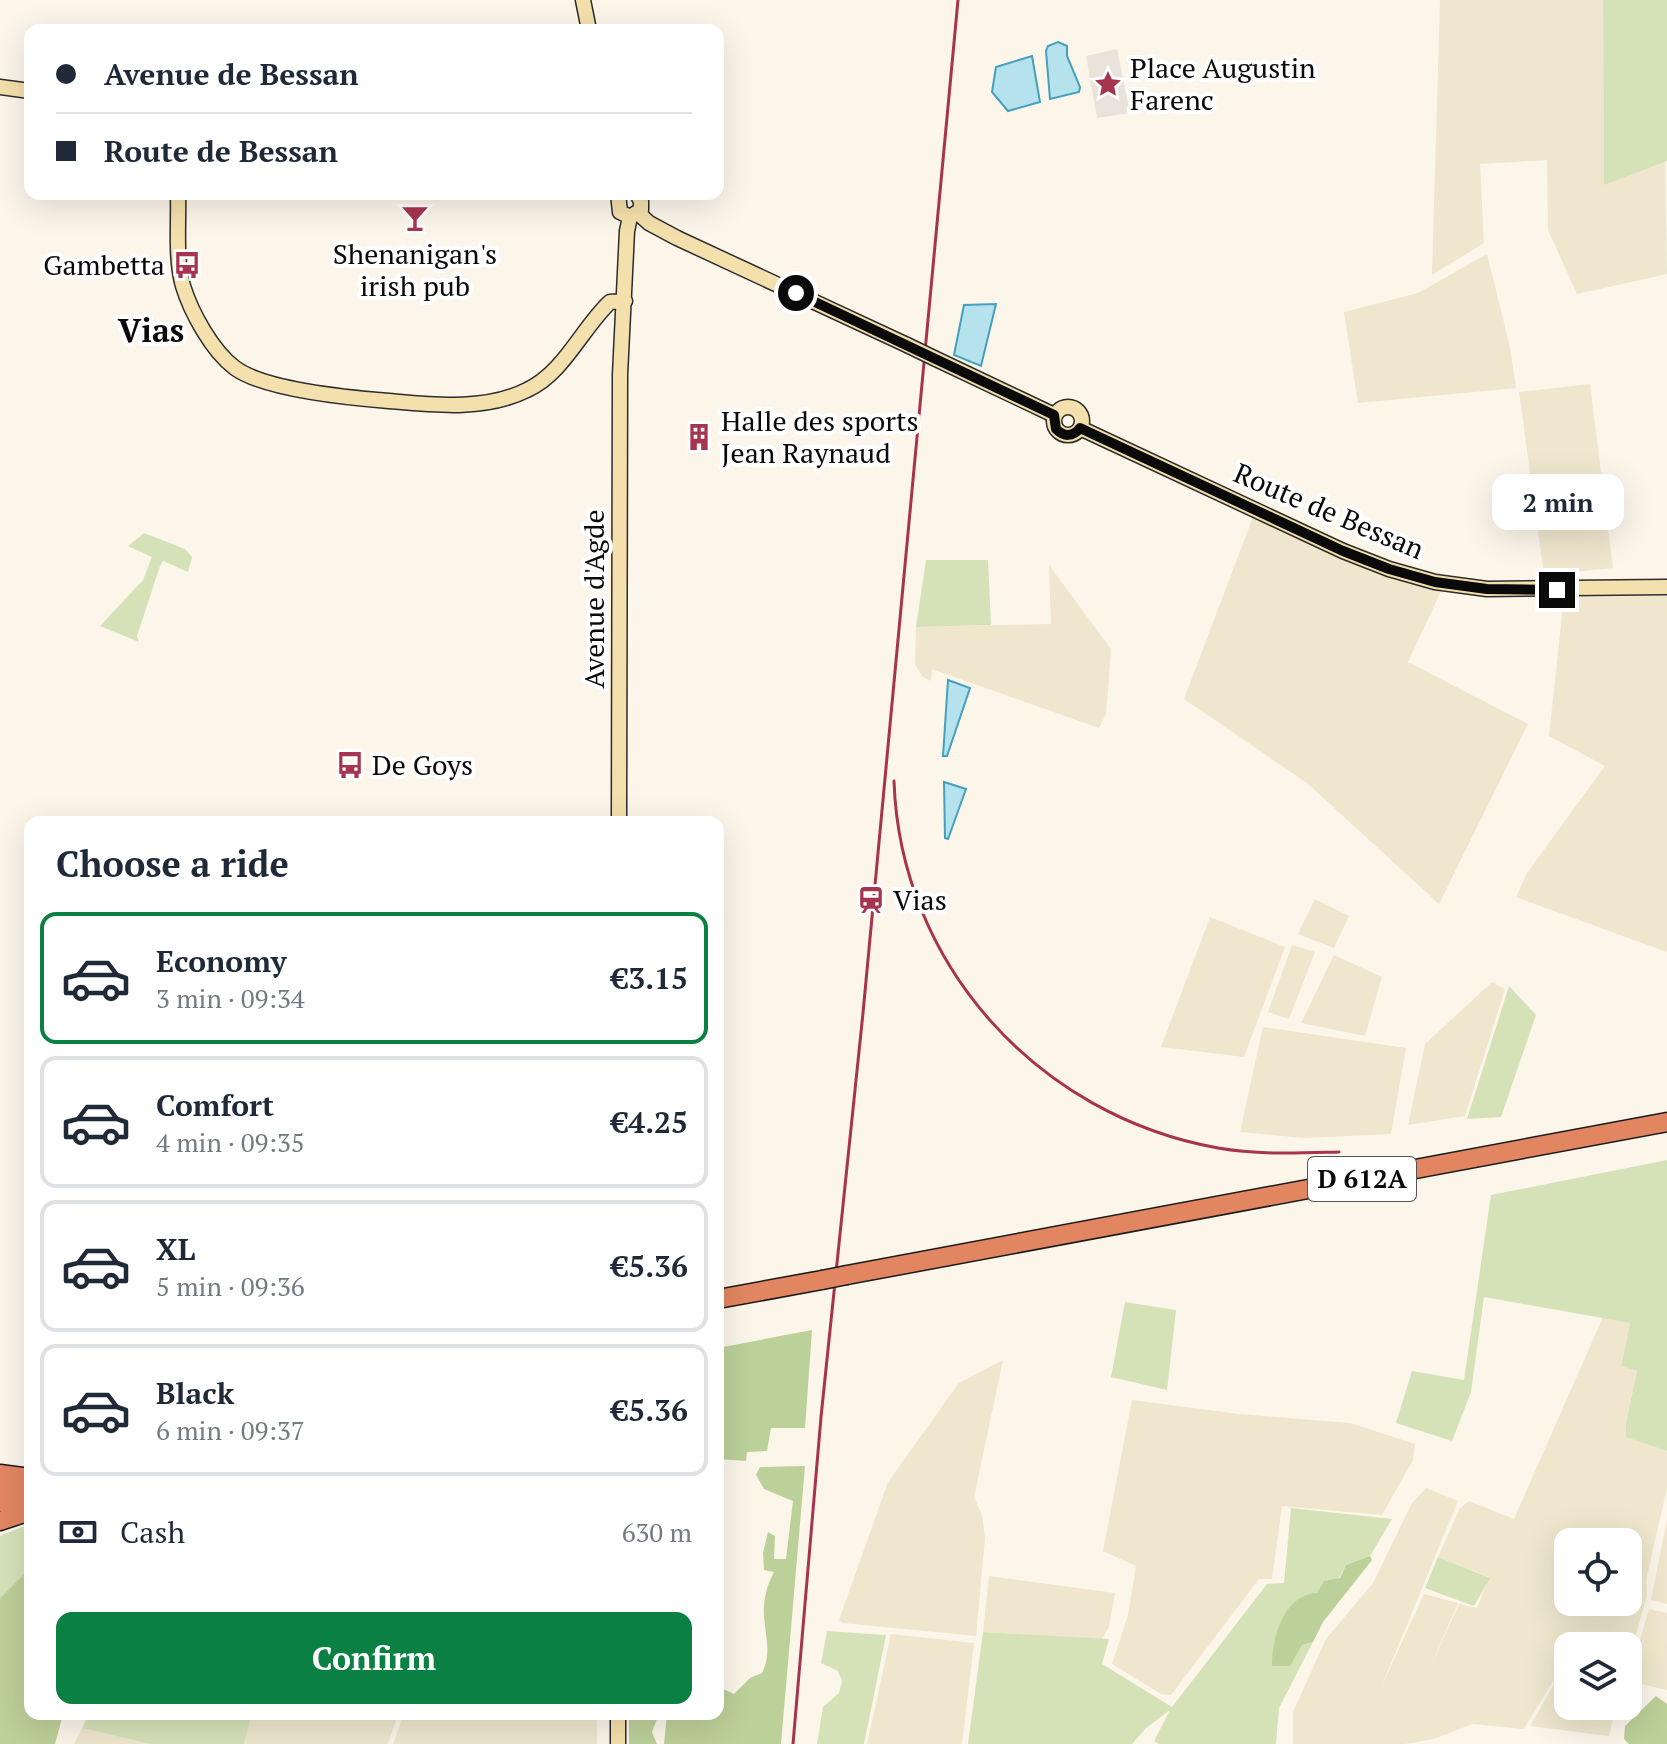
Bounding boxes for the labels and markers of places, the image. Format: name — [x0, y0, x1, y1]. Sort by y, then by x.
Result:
place label: Place Augustin Farenc — [1130, 49, 1316, 118]
place icon: Place Augustin Farenc — [1093, 69, 1123, 99]
bar icon: Shenanigan's irish pub — [400, 203, 430, 233]
place label: Shenanigan's irish pub — [333, 235, 497, 304]
place label: Gambetta — [43, 246, 165, 283]
bus stop icon: Gambetta — [172, 250, 202, 280]
place label: Halle des sports Jean Raynaud — [721, 402, 919, 471]
building icon: Halle des sports Jean Raynaud — [684, 422, 714, 452]
place label: De Goys — [372, 746, 473, 783]
bus stop icon: De Goys — [335, 750, 365, 780]
place label: Vias — [893, 881, 947, 918]
station icon: Vias — [856, 885, 886, 915]

